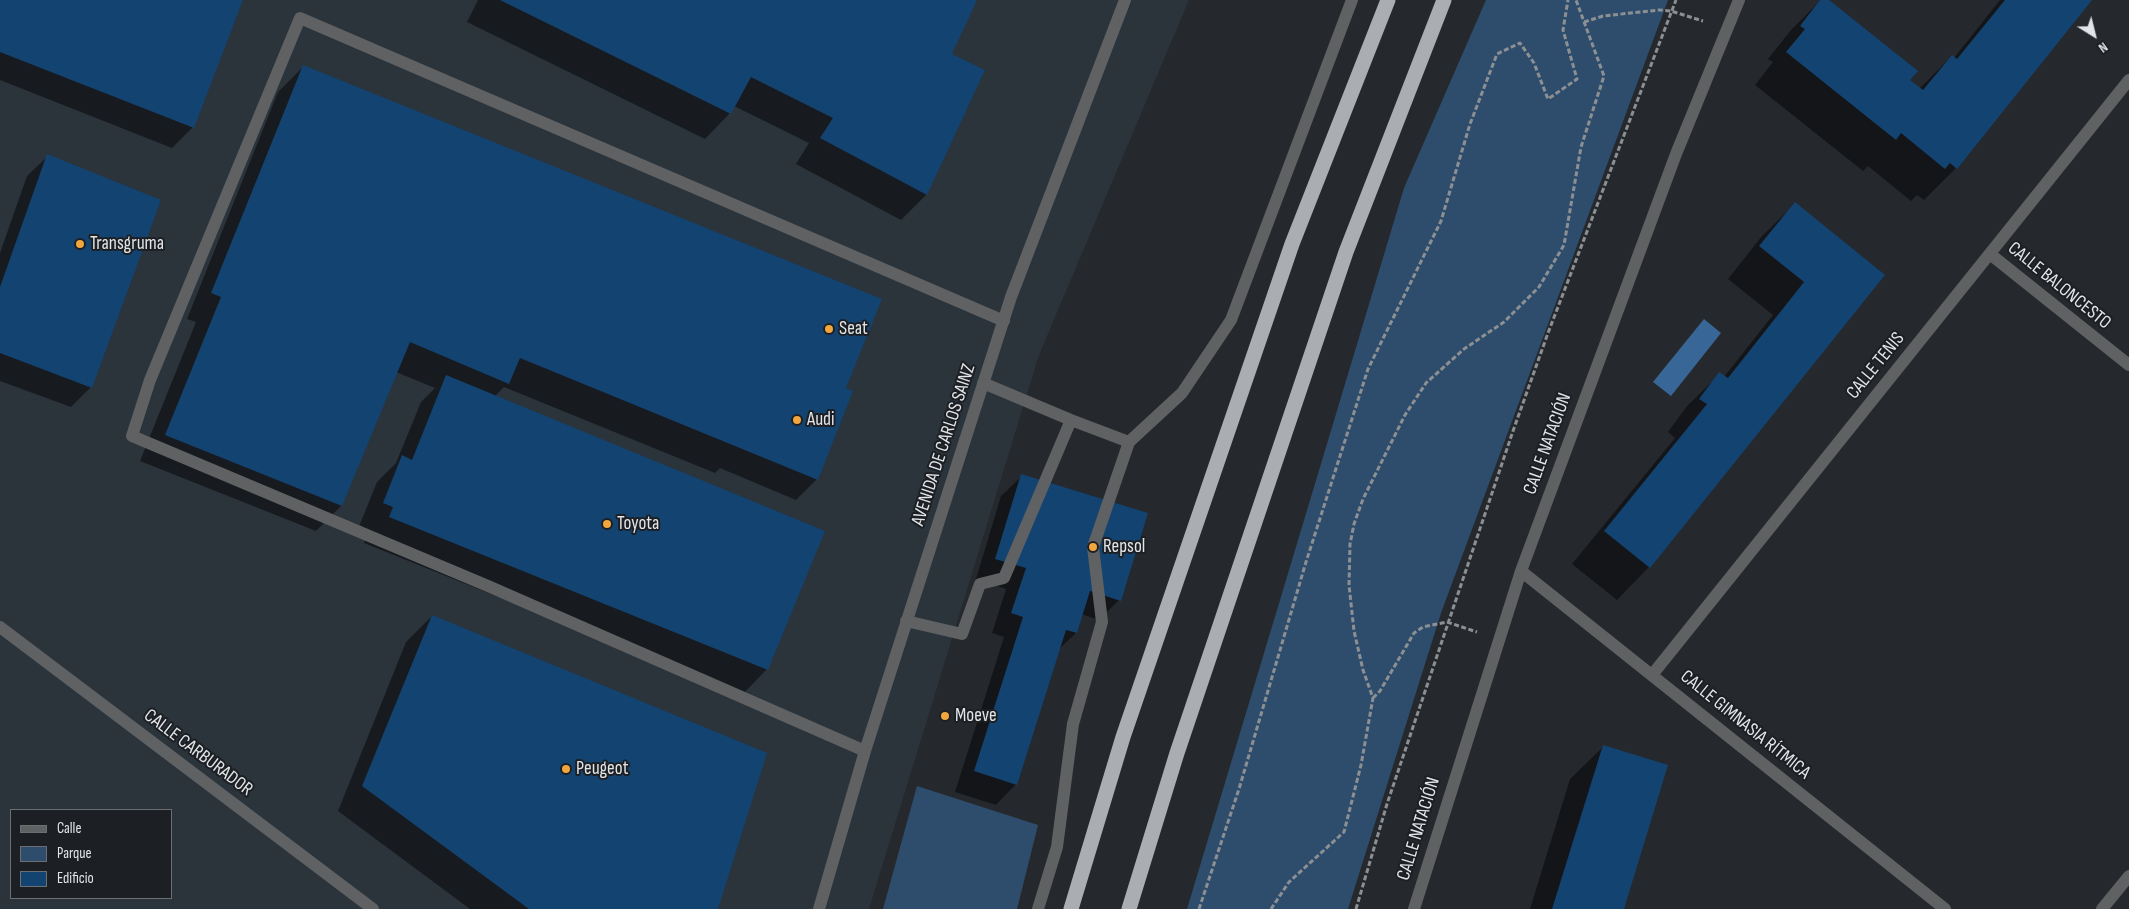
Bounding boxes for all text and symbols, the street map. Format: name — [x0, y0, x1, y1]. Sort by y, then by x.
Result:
north arrow — [2069, 10, 2119, 60]
text: N — [2095, 38, 2111, 57]
place label: Transgruma — [90, 233, 164, 255]
street label: CALLE BALONCESTO — [2003, 237, 2115, 335]
marker: Transgruma — [74, 238, 86, 250]
place label: Seat — [839, 318, 868, 340]
marker: Seat — [823, 323, 835, 335]
street label: CALLE TENIS — [1842, 328, 1910, 404]
street label: AVENIDA DE CARLOS SAINZ — [907, 361, 981, 529]
street label: CALLE NATACIÓN — [1519, 390, 1577, 498]
place label: Audi — [807, 409, 835, 431]
marker: Audi — [791, 414, 803, 426]
place label: Toyota — [617, 513, 659, 535]
marker: Toyota — [601, 518, 613, 530]
place label: Repsol — [1103, 536, 1145, 558]
marker: Repsol — [1087, 541, 1099, 553]
street label: CALLE GIMNASIA RÍTMICA — [1675, 666, 1815, 784]
street label: CALLE CARBURADOR — [139, 705, 257, 801]
place label: Moeve — [955, 705, 997, 727]
marker: Moeve — [939, 710, 951, 722]
place label: Peugeot — [576, 758, 628, 780]
marker: Peugeot — [560, 763, 572, 775]
street label: CALLE NATACIÓN — [1393, 775, 1445, 883]
legend — [10, 809, 172, 899]
text: Calle — [57, 819, 81, 838]
text: Parque — [57, 844, 92, 863]
text: Edificio — [57, 869, 94, 888]

